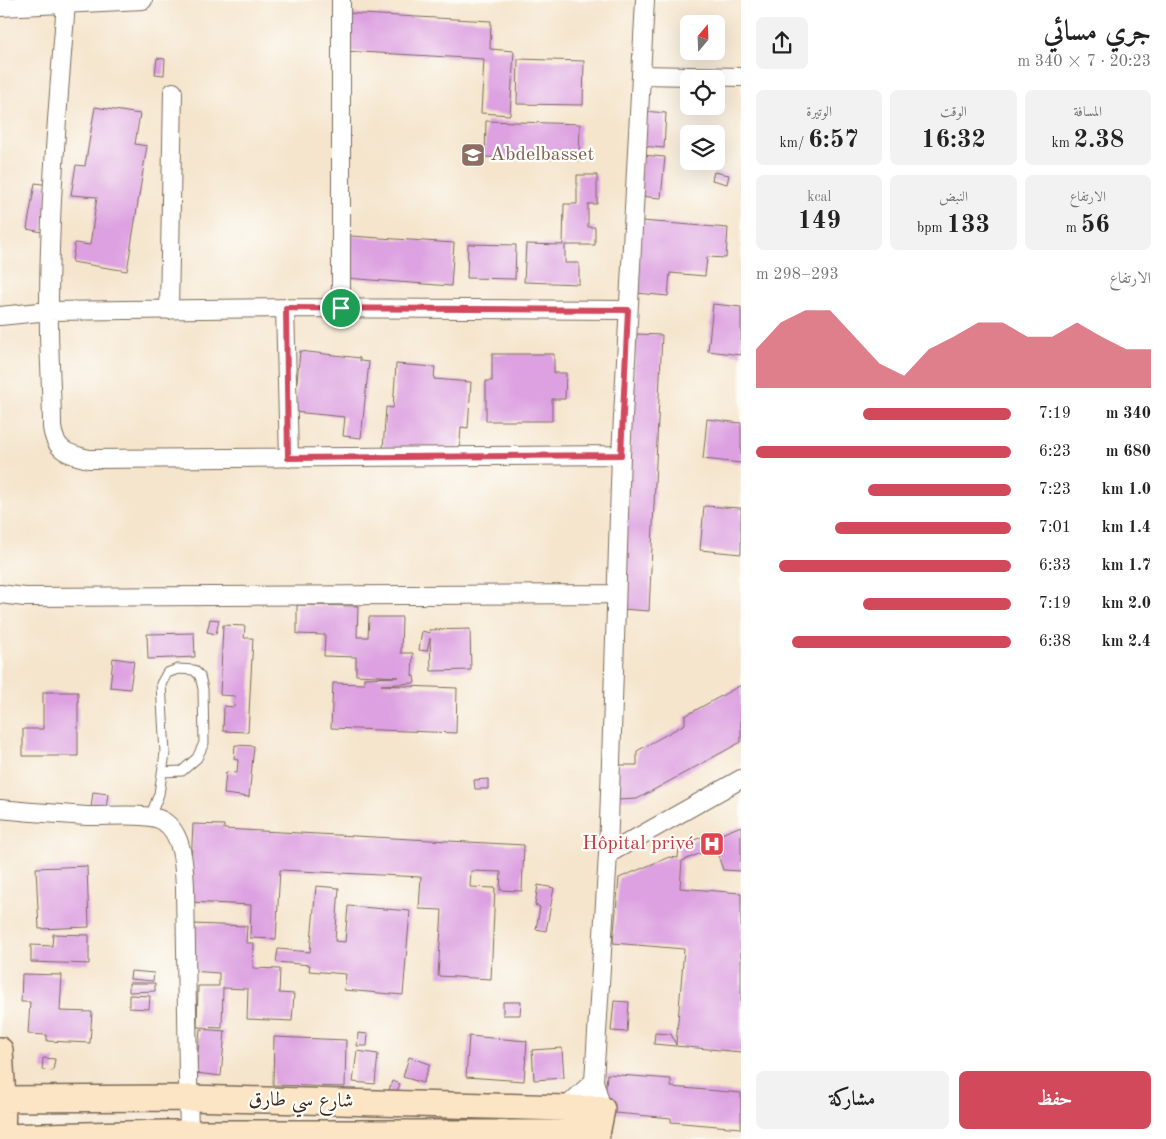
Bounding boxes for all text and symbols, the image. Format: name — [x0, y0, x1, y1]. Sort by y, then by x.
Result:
north arrow — [680, 15, 725, 60]
map controls — [680, 15, 725, 170]
button: share — [756, 17, 808, 69]
text: جري مسائي — [1043, 19, 1151, 47]
text: 20:23 · 7 × 340 m — [1018, 54, 1151, 70]
button: locate — [680, 70, 725, 115]
text: الوتيرة — [806, 105, 832, 119]
text: الوقت — [940, 105, 967, 119]
text: المسافة — [1074, 105, 1102, 119]
button: layers — [680, 125, 725, 170]
text: 6:57 — [808, 128, 859, 153]
text: 16:32 — [921, 128, 986, 153]
text: 2.38 — [1074, 128, 1124, 153]
text: /km — [780, 136, 808, 150]
text: km — [1051, 136, 1074, 150]
school or university icon: Abdelbasset — [460, 142, 486, 168]
place label: Abdelbasset — [490, 145, 594, 165]
text: kcal — [807, 190, 831, 204]
text: النبض — [939, 190, 968, 204]
text: الارتفاع — [1070, 190, 1106, 204]
text: 149 — [797, 209, 841, 234]
text: 133 — [946, 213, 990, 238]
text: 56 — [1081, 213, 1110, 238]
text: bpm — [917, 221, 946, 235]
text: m — [1066, 221, 1081, 235]
text: 293–298 m — [756, 267, 839, 283]
text: الارتفاع — [1109, 271, 1151, 287]
pin — [320, 287, 362, 329]
icon: arrive — [327, 294, 355, 322]
text: 7:19 — [1039, 406, 1071, 422]
text: 340 m — [1106, 406, 1151, 422]
text: 6:23 — [1039, 444, 1071, 460]
text: 680 m — [1106, 444, 1151, 460]
text: 7:23 — [1039, 482, 1071, 498]
text: 1.0 km — [1102, 482, 1151, 498]
text: 7:01 — [1039, 520, 1071, 536]
text: 1.4 km — [1102, 520, 1151, 536]
text: 6:33 — [1039, 558, 1071, 574]
text: 1.7 km — [1102, 558, 1151, 574]
text: 7:19 — [1039, 596, 1071, 612]
text: 2.0 km — [1102, 596, 1151, 612]
text: 6:38 — [1039, 634, 1071, 650]
text: 2.4 km — [1102, 634, 1151, 650]
hospital icon: Hôpital privé — [699, 831, 725, 857]
place label: Hôpital privé — [582, 834, 694, 854]
button: مشاركة — [756, 1071, 949, 1129]
button: حفظ — [959, 1071, 1151, 1129]
street label: شارع سي طارق — [248, 1090, 354, 1119]

